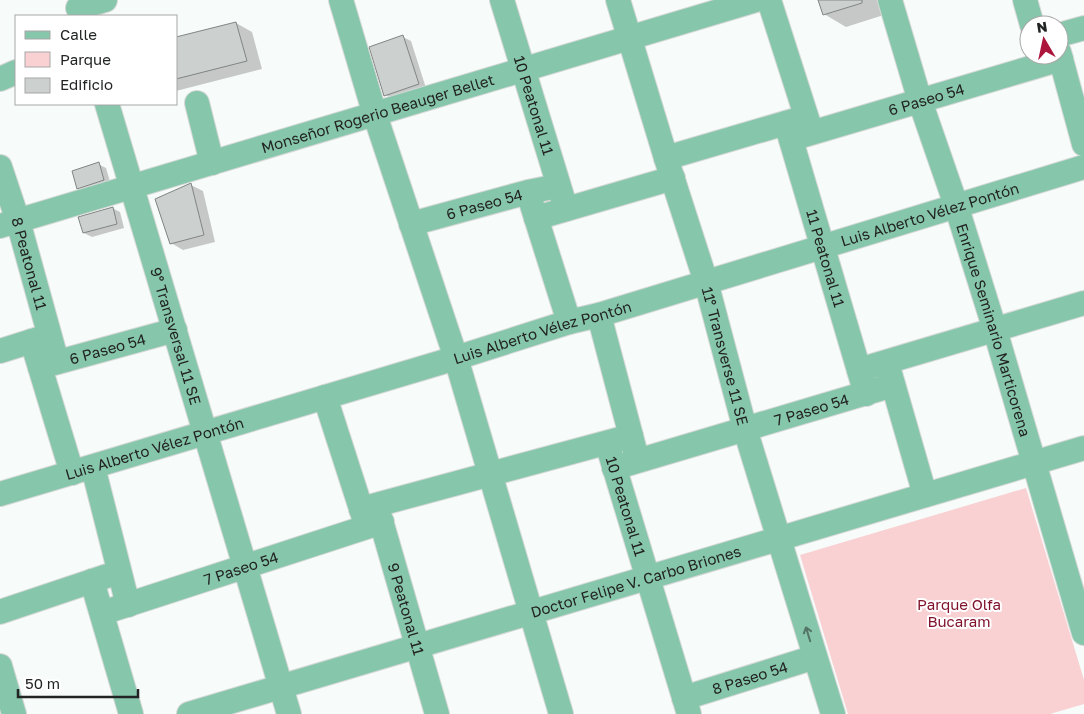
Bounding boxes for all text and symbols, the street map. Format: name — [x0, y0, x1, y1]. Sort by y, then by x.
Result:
legend — [15, 15, 178, 105]
north arrow — [1019, 15, 1069, 65]
text: N — [1035, 17, 1048, 36]
text: Calle — [60, 25, 97, 43]
text: Parque — [60, 50, 111, 68]
street label: 10 Peatonal 11 — [511, 53, 558, 157]
street label: Monseñor Rogerio Beauger Bellet — [259, 70, 496, 156]
text: Edificio — [60, 75, 113, 93]
street label: 6 Paseo 54 — [886, 79, 966, 119]
street label: Luis Alberto Vélez Pontón — [838, 178, 1021, 250]
street label: 6 Paseo 54 — [444, 185, 524, 223]
street label: 11 Peatonal 11 — [803, 207, 849, 309]
street label: 8 Peatonal 11 — [8, 215, 51, 312]
street label: Enrique Seminario Marticorena — [953, 221, 1035, 439]
street label: 9° Transversal 11 SE — [147, 265, 205, 407]
street label: 11° Transverse 11 SE — [699, 285, 753, 427]
street label: Luis Alberto Vélez Pontón — [451, 297, 634, 367]
street label: 6 Paseo 54 — [67, 329, 148, 368]
street label: 7 Paseo 54 — [772, 390, 851, 429]
street label: Luis Alberto Vélez Pontón — [63, 413, 246, 483]
street label: 10 Peatonal 11 — [603, 454, 650, 558]
street label: Doctor Felipe V. Carbo Briones — [528, 541, 743, 621]
street label: 7 Paseo 54 — [201, 547, 280, 588]
street label: 9 Peatonal 11 — [385, 560, 428, 657]
park label: Parque Olfa Bucaram — [917, 595, 1001, 630]
one-way arrow — [803, 626, 813, 642]
street label: 8 Paseo 54 — [710, 657, 790, 698]
scale bar — [18, 666, 138, 698]
text: 50 m — [25, 674, 60, 692]

